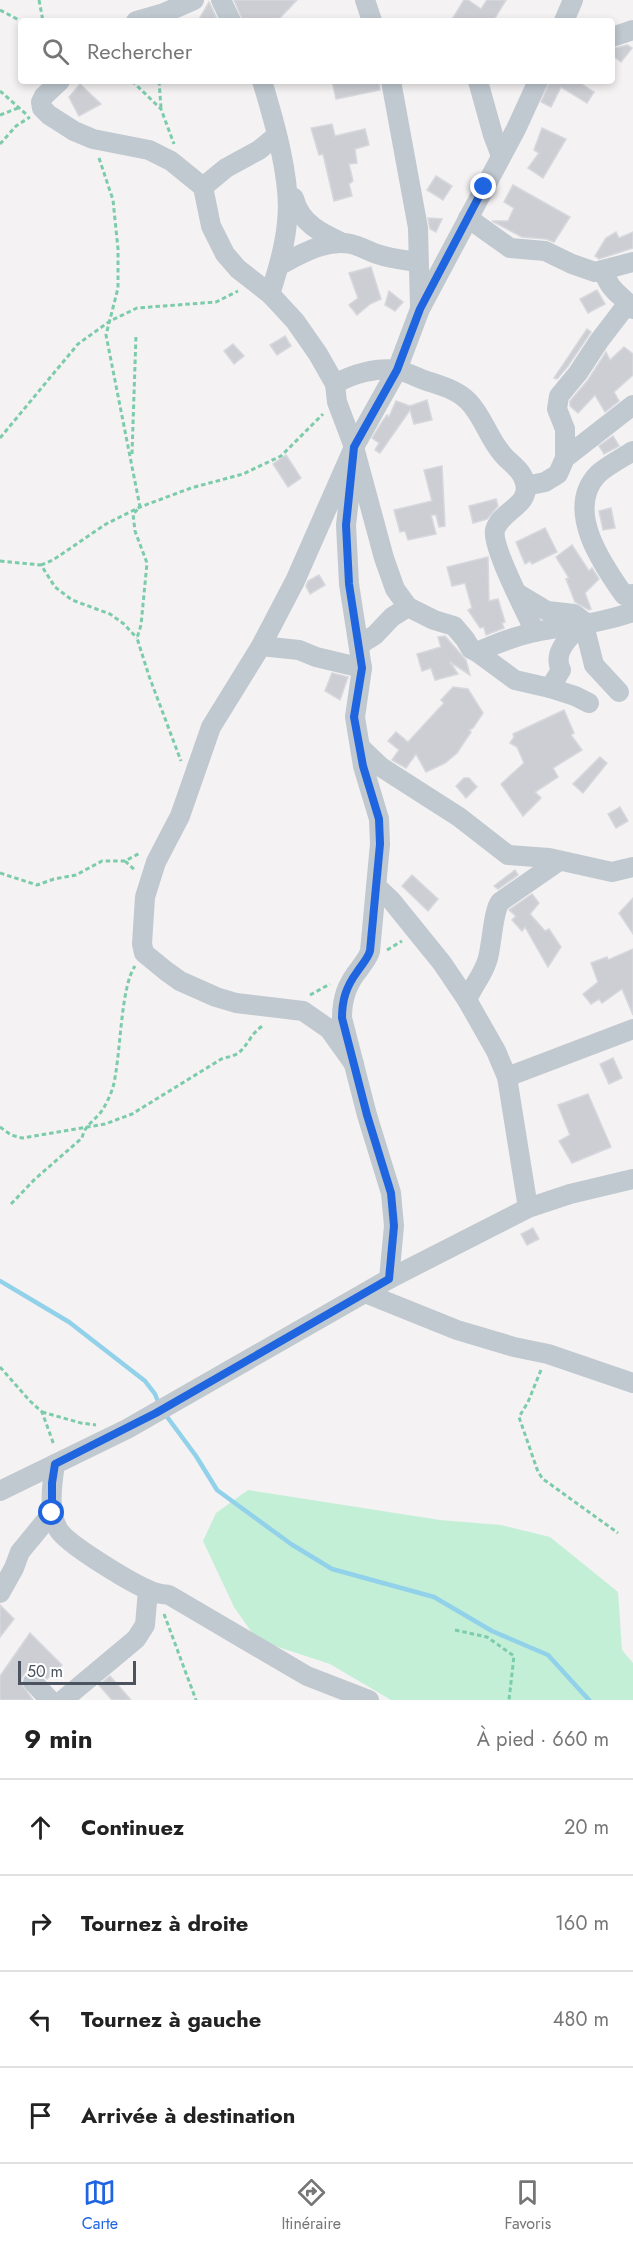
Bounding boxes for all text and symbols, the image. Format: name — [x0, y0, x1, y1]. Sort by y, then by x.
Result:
search box — [18, 18, 615, 84]
icon: search — [39, 35, 72, 68]
text: Rechercher — [87, 35, 192, 67]
route end — [470, 173, 496, 199]
route start — [38, 1499, 64, 1525]
scale bar — [18, 1658, 136, 1686]
text: 50 m — [27, 1660, 63, 1683]
text: 9 min — [24, 1720, 93, 1758]
text: À pied · 660 m — [477, 1725, 609, 1754]
icon: ahead — [24, 1811, 57, 1844]
text: Continuez — [81, 1811, 184, 1843]
text: 20 m — [564, 1813, 609, 1842]
icon: right — [24, 1907, 57, 1940]
text: Tournez à droite — [81, 1907, 248, 1939]
text: 160 m — [555, 1909, 609, 1938]
icon: left — [24, 2003, 57, 2036]
text: Tournez à gauche — [81, 2003, 261, 2035]
text: 480 m — [553, 2005, 609, 2034]
icon: arrive — [24, 2099, 57, 2132]
text: Arrivée à destination — [81, 2099, 295, 2131]
tab: Carte — [82, 2176, 118, 2235]
tab: Itinéraire — [282, 2176, 341, 2235]
tab: Favoris — [504, 2176, 551, 2235]

